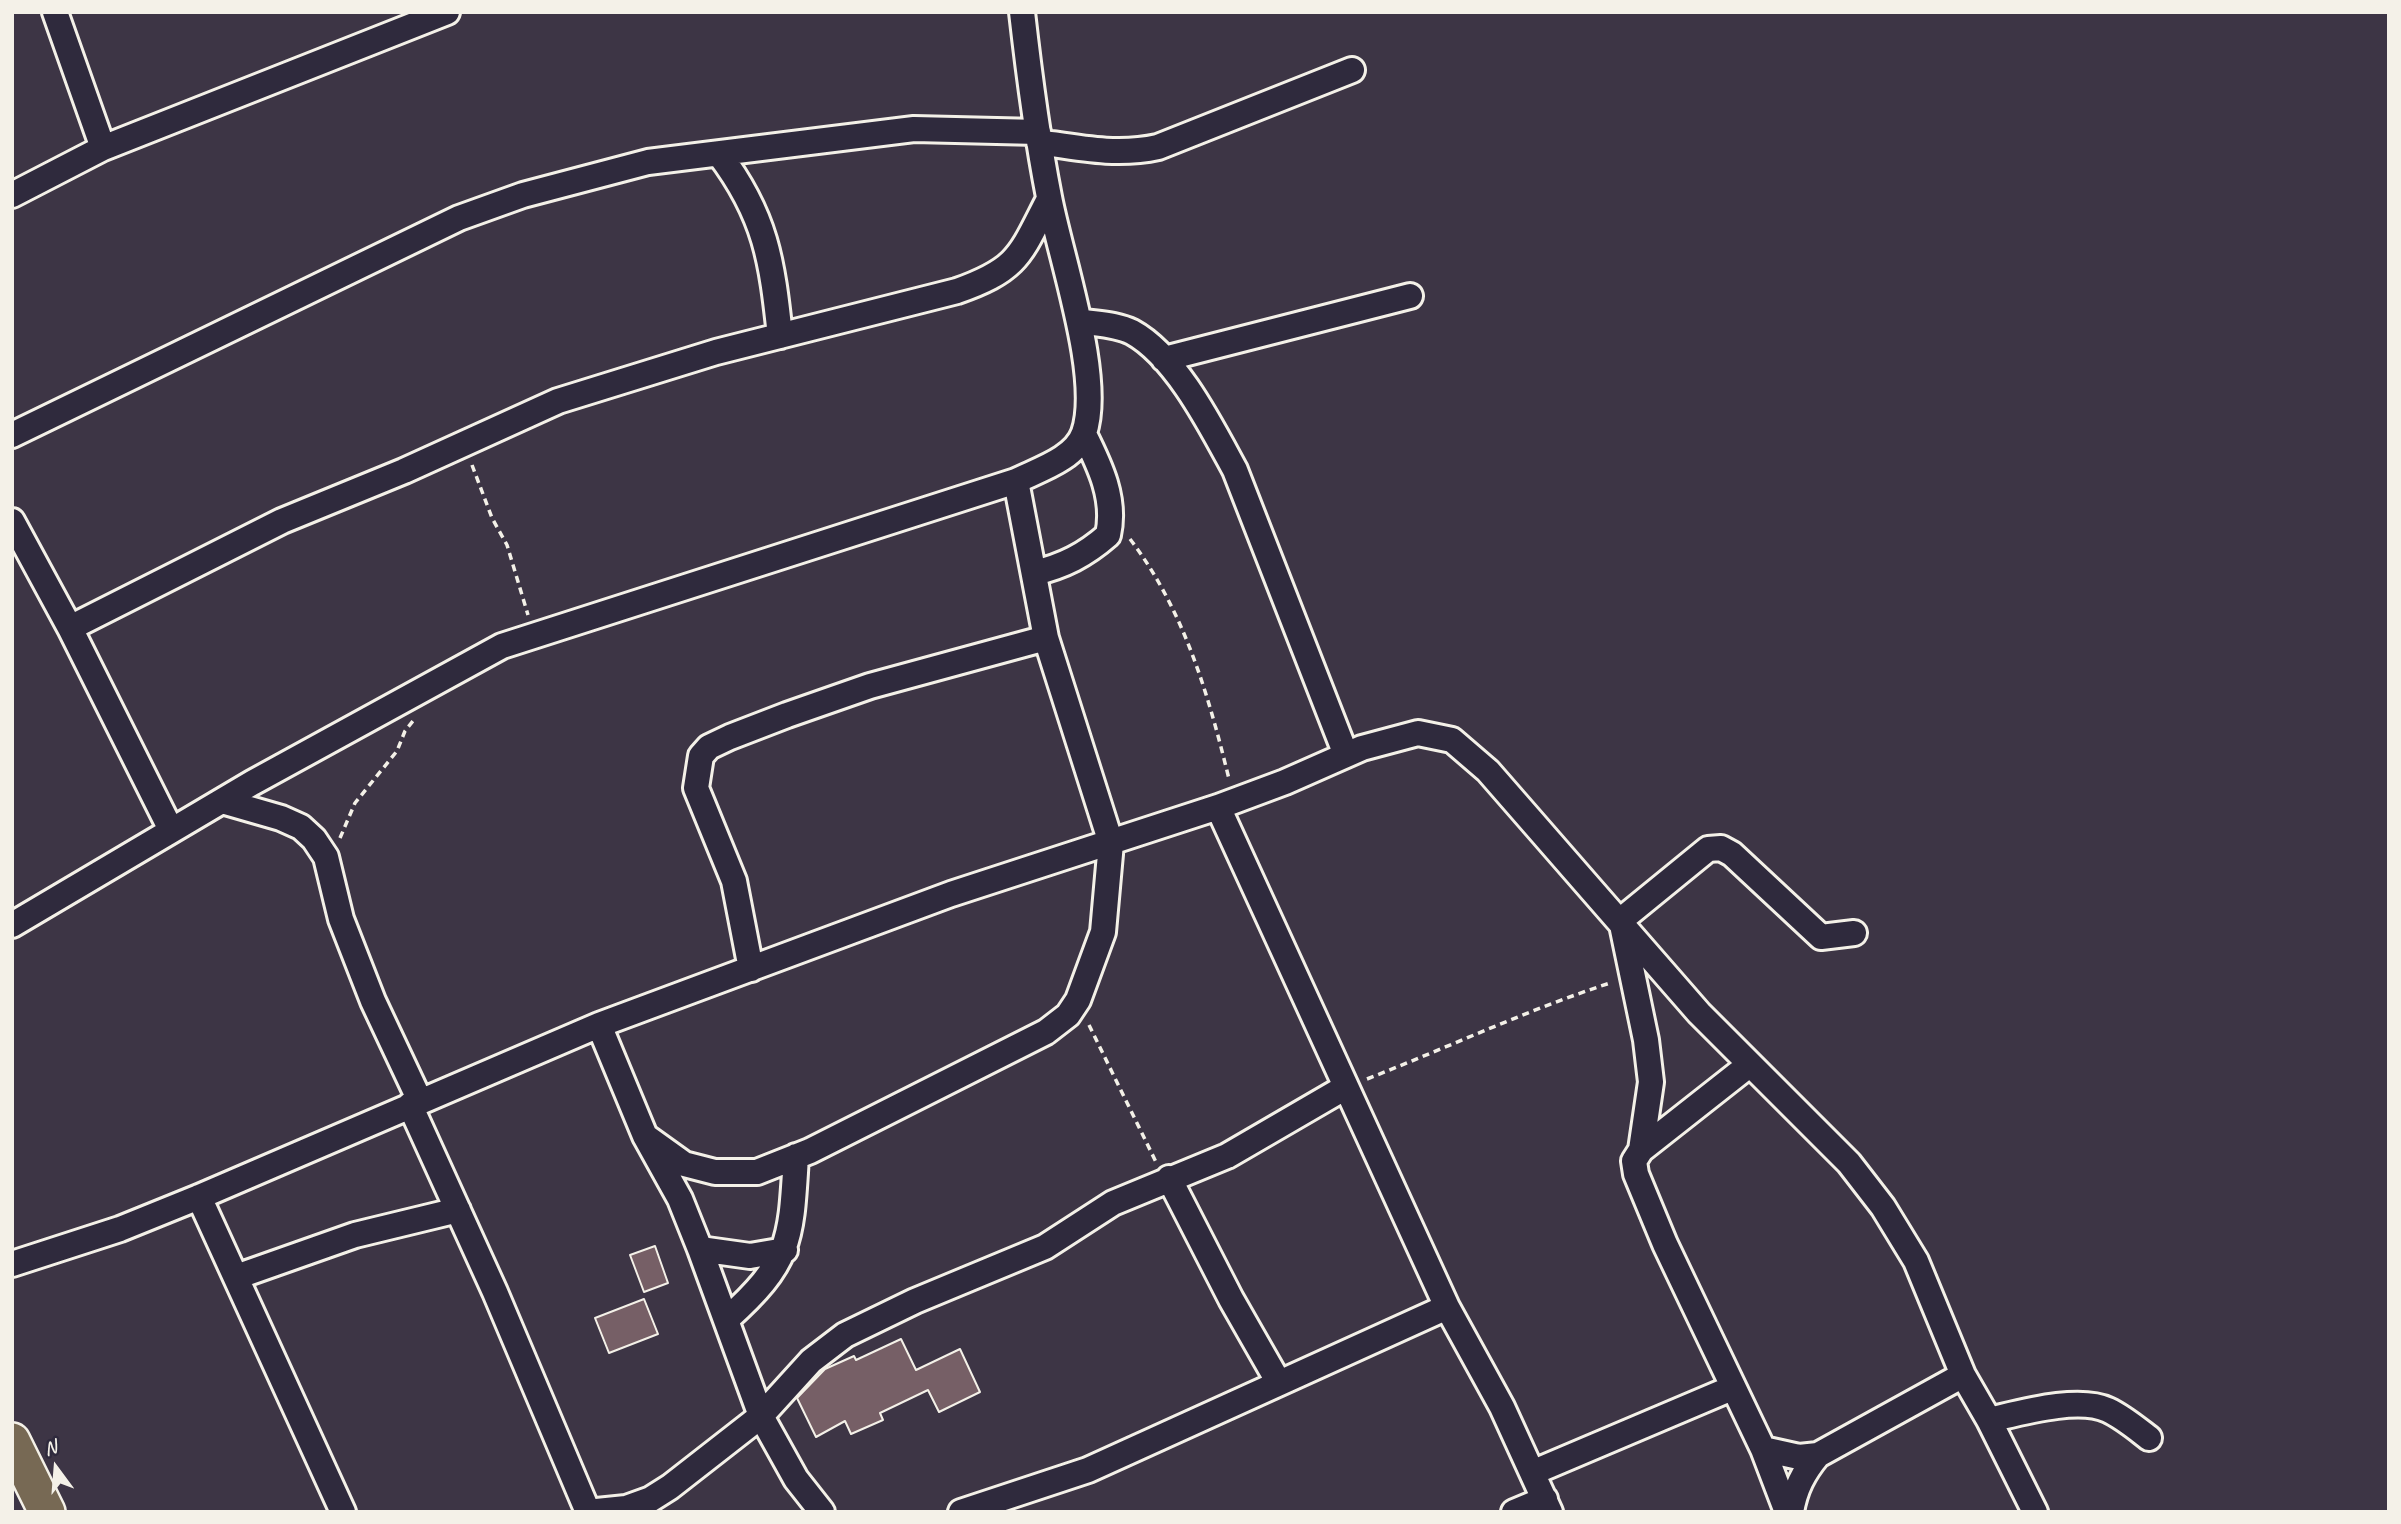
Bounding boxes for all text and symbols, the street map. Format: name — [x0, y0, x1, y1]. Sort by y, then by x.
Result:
north arrow — [21, 1433, 91, 1503]
text: N — [41, 1435, 59, 1461]

